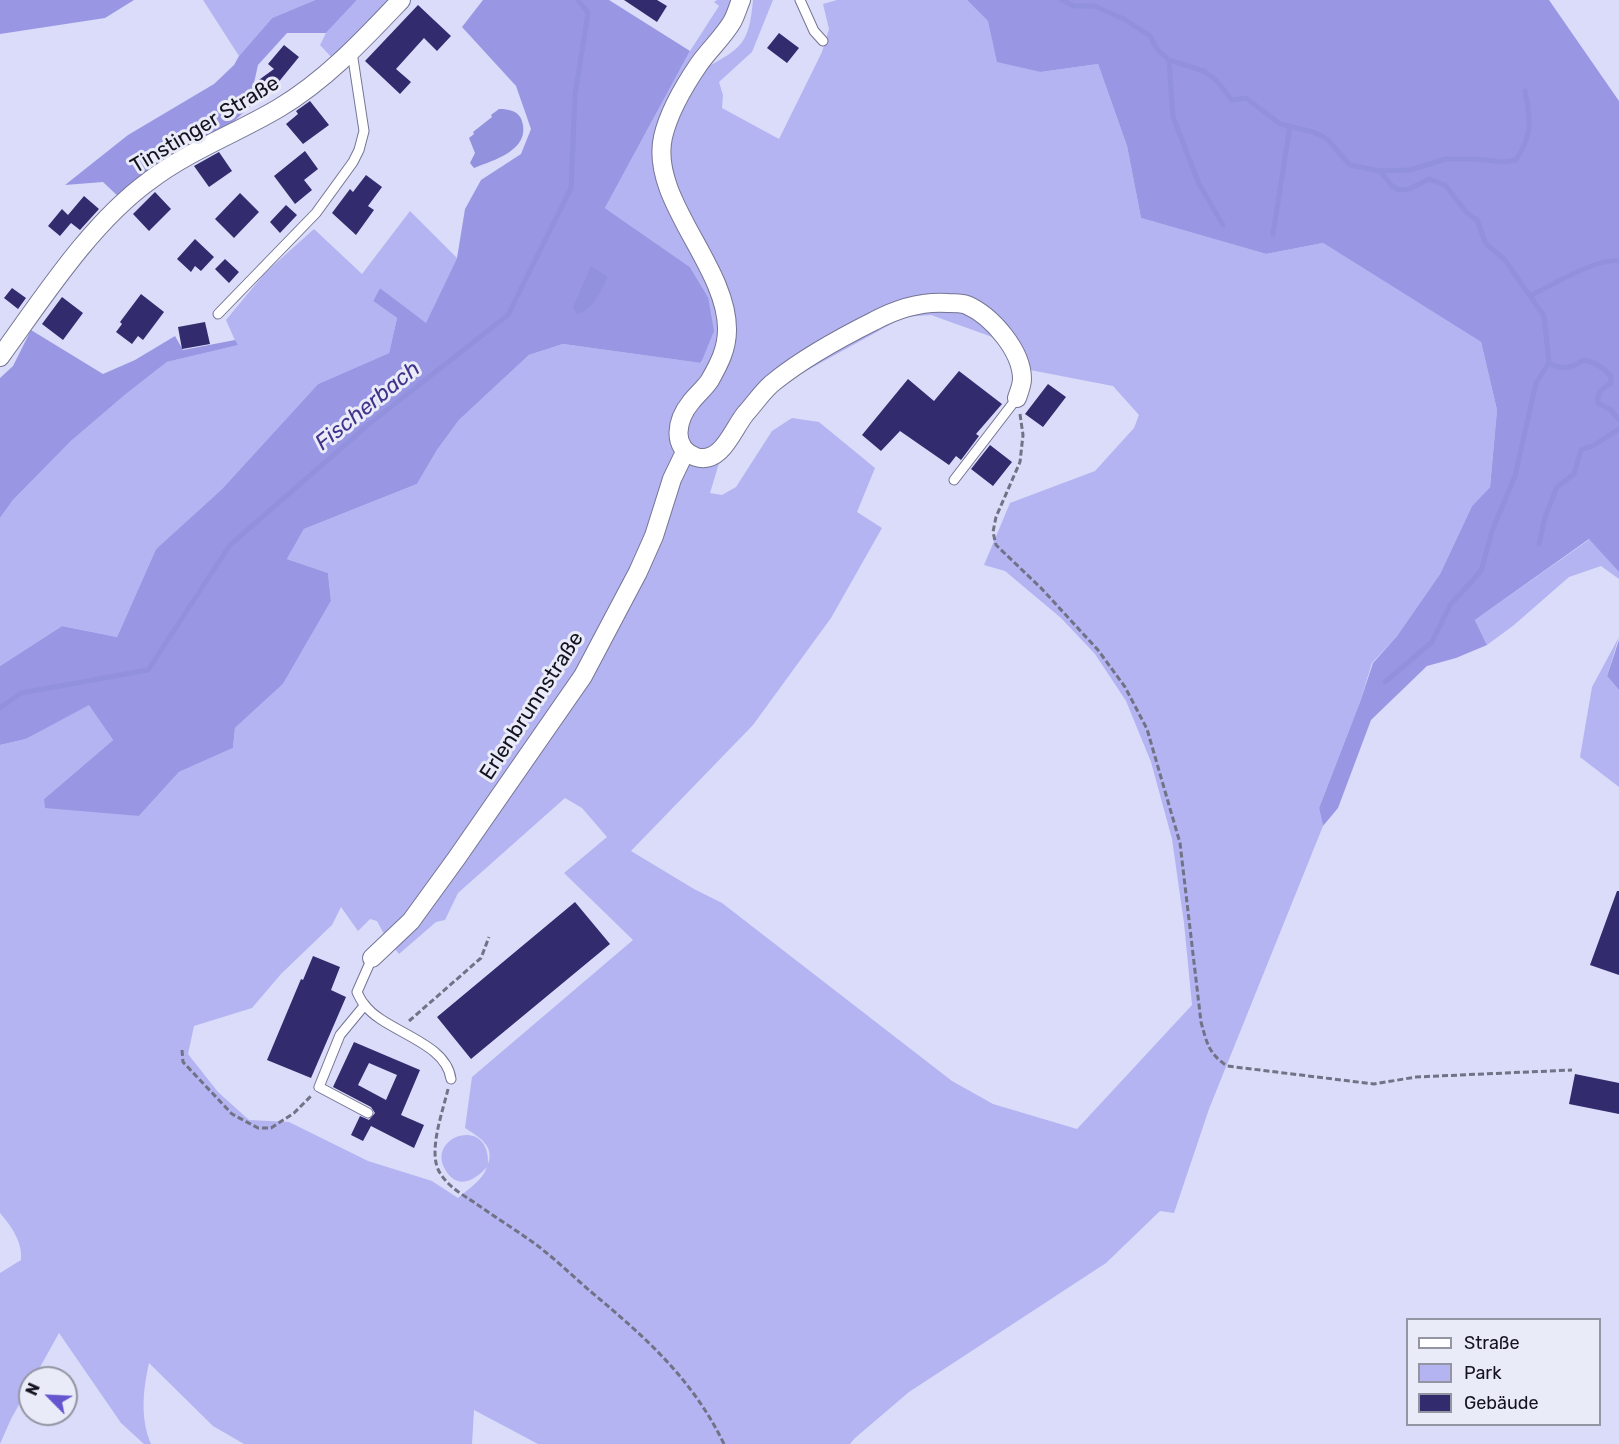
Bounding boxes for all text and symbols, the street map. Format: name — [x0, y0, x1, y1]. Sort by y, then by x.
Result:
street label: Tinstinger Straße — [126, 71, 284, 179]
water label: Fischerbach — [310, 356, 426, 456]
street label: Erlenbrunnstraße — [475, 627, 589, 785]
legend — [1406, 1318, 1601, 1426]
text: Straße — [1464, 1332, 1520, 1354]
text: Park — [1464, 1362, 1501, 1384]
north arrow — [18, 1366, 78, 1426]
text: N — [22, 1380, 44, 1398]
text: Gebäude — [1464, 1392, 1539, 1414]

